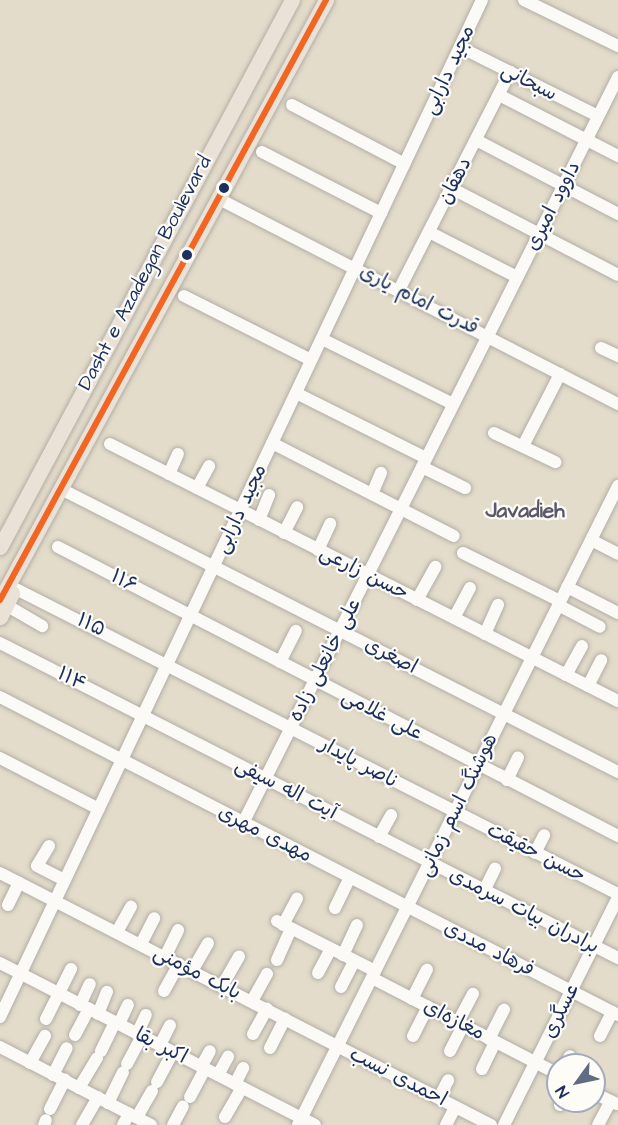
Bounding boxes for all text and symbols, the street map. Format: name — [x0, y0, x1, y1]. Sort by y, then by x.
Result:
street label: مجید دارابی — [418, 22, 480, 118]
street label: سبحانی — [497, 58, 561, 106]
street label: Dasht e Azadegan Boulevard — [73, 152, 217, 394]
street label: دهقان — [433, 154, 477, 208]
street label: داوود امیری — [520, 157, 586, 255]
unlabelled marker — [218, 182, 230, 194]
unlabelled marker — [181, 249, 193, 261]
street label: قدرت امام یاری — [355, 260, 483, 340]
street label: مجید دارابی — [210, 461, 272, 557]
district label: Javadieh — [485, 498, 565, 524]
street label: حسن زارعی — [316, 540, 412, 606]
street label: ۱۱۶ — [107, 564, 141, 598]
street label: علی خانعلی زاده — [284, 594, 366, 726]
street label: ۱۱۵ — [73, 608, 109, 642]
street label: اصغری — [361, 633, 421, 679]
street label: ۱۱۴ — [53, 662, 91, 696]
street label: علی غلامی — [337, 684, 427, 746]
street label: هوشنگ اسم زمانی — [413, 729, 503, 881]
street label: ناصر پایدار — [316, 732, 402, 794]
street label: آیت اله سیفی — [231, 753, 341, 825]
street label: مهدی مهری — [214, 800, 316, 868]
street label: حسن حقیقت — [483, 818, 589, 888]
street label: برادران بیات سرمدی — [445, 863, 603, 959]
street label: فرهاد مددی — [440, 916, 538, 982]
street label: بابک مؤمنی — [149, 941, 245, 1005]
street label: عسگری — [538, 980, 584, 1042]
street label: مغازه‌ای — [419, 994, 489, 1046]
street label: اکبر بقا — [131, 1023, 191, 1069]
street label: احمدی نسب — [345, 1042, 451, 1112]
north arrow — [546, 1053, 606, 1113]
text: N — [551, 1082, 575, 1102]

